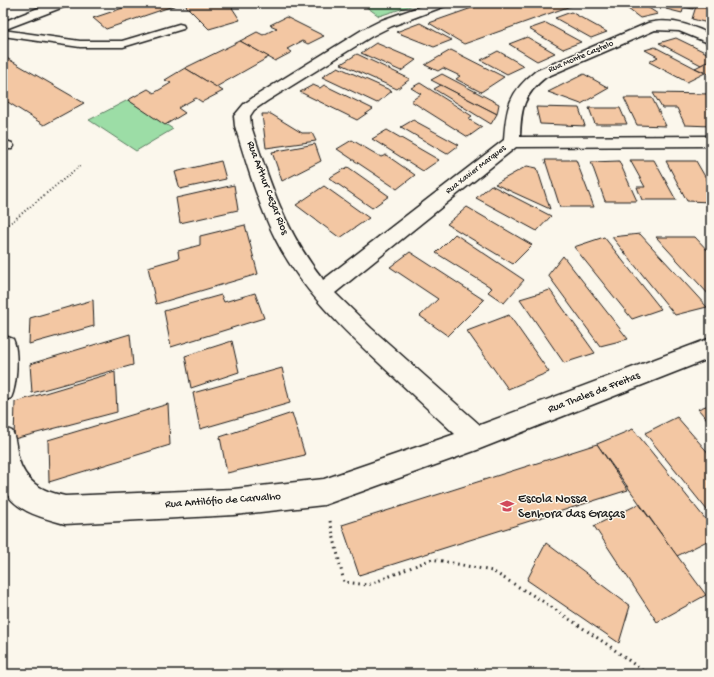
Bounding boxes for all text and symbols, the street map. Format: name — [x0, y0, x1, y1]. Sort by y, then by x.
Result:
street label: Rua Monte Castelo — [547, 38, 616, 76]
street label: Rua Arthur Cezar Rios — [244, 140, 291, 237]
street label: Rua Xavier Marques — [444, 143, 509, 197]
street label: Rua Thales de Freitas — [546, 370, 643, 416]
street label: Rua Antilófio de Carvalho — [165, 490, 282, 511]
place label: Escola Nossa Senhora das Graças — [518, 492, 626, 522]
school or university icon: Escola Nossa Senhora das Graças — [499, 498, 515, 514]

